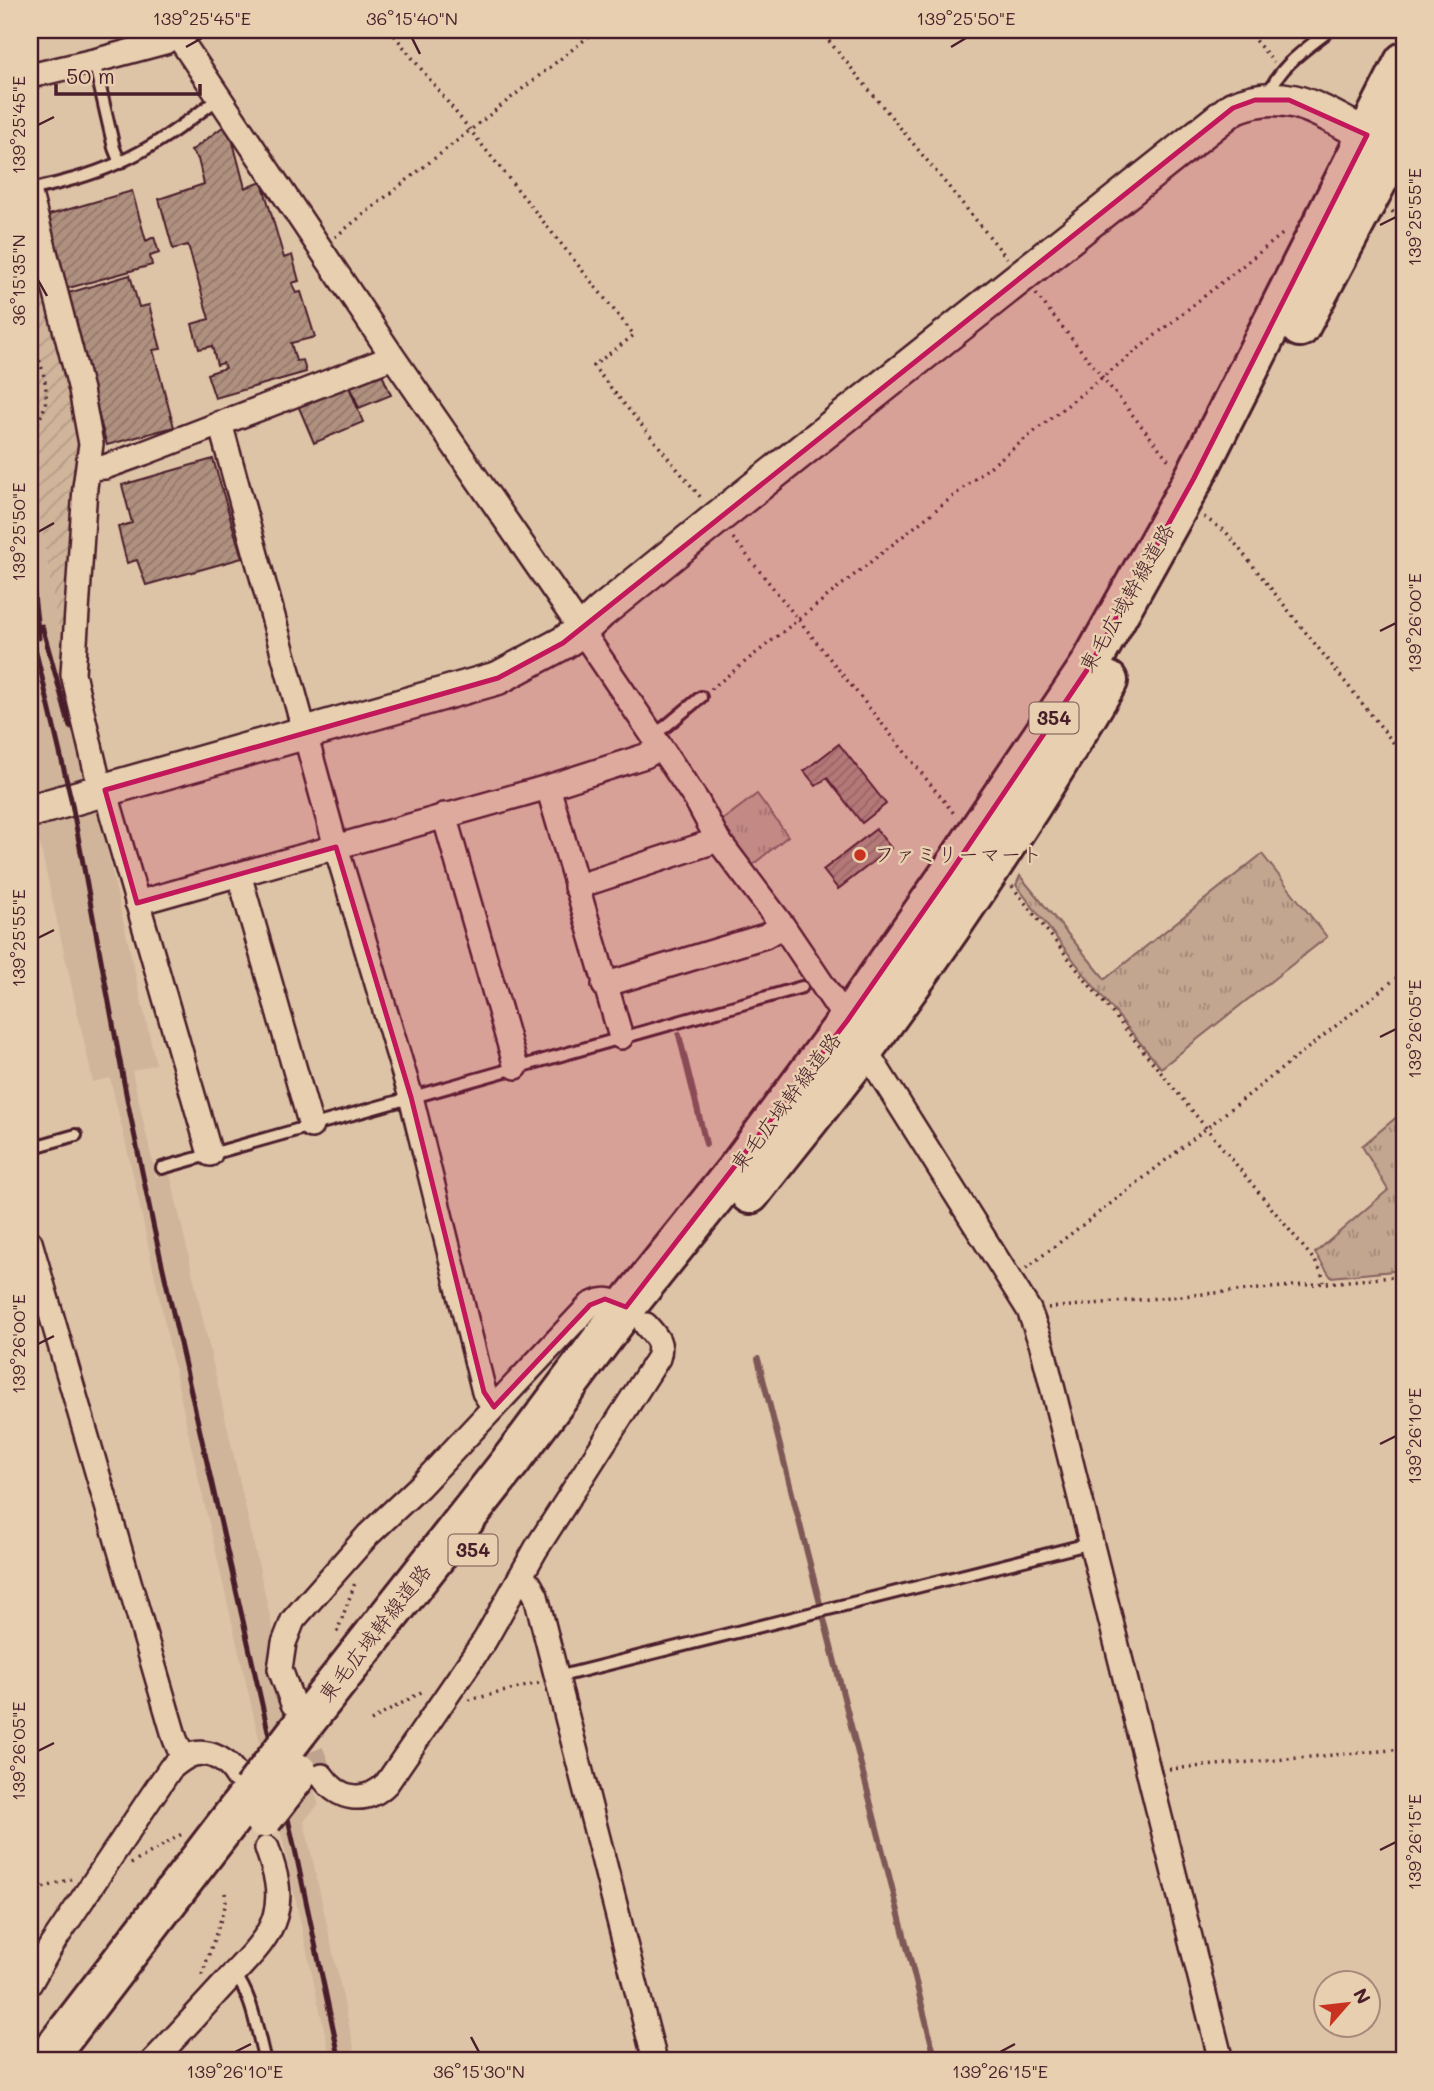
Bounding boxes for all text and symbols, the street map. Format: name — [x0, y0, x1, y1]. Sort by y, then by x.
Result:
text: 139°25'45"E — [153, 6, 251, 30]
text: 36°15'40"N — [366, 6, 458, 30]
text: 139°25'50"E — [917, 6, 1015, 30]
scale bar — [56, 52, 200, 96]
text: 50 m — [66, 62, 115, 89]
text: 139°25'45"E — [6, 76, 30, 174]
text: 139°25'55"E — [1402, 168, 1426, 266]
text: 36°15'35"N — [6, 234, 30, 326]
text: 139°25'50"E — [6, 483, 30, 581]
street label: 東毛広域幹線道路 — [1072, 518, 1179, 677]
text: 139°26'00"E — [1402, 573, 1426, 673]
road number: 354 — [1030, 702, 1078, 734]
place label: ファミリーマート — [874, 840, 1042, 867]
marker: ファミリーマート — [852, 847, 868, 863]
text: 139°25'55"E — [6, 889, 30, 987]
text: 139°26'05"E — [1402, 979, 1426, 1079]
street label: 東毛広域幹線道路 — [723, 1026, 846, 1176]
text: 139°26'00"E — [6, 1294, 30, 1394]
text: 139°26'10"E — [1402, 1388, 1426, 1484]
road number: 354 — [448, 1534, 498, 1566]
street label: 東毛広域幹線道路 — [311, 1558, 436, 1707]
text: 139°26'05"E — [6, 1701, 30, 1801]
text: 139°26'15"E — [1402, 1794, 1426, 1890]
north arrow — [1312, 1968, 1382, 2038]
text: N — [1348, 1984, 1377, 2008]
text: 139°26'10"E — [187, 2059, 283, 2083]
text: 36°15'30"N — [433, 2059, 525, 2083]
text: 139°26'15"E — [952, 2059, 1048, 2083]

